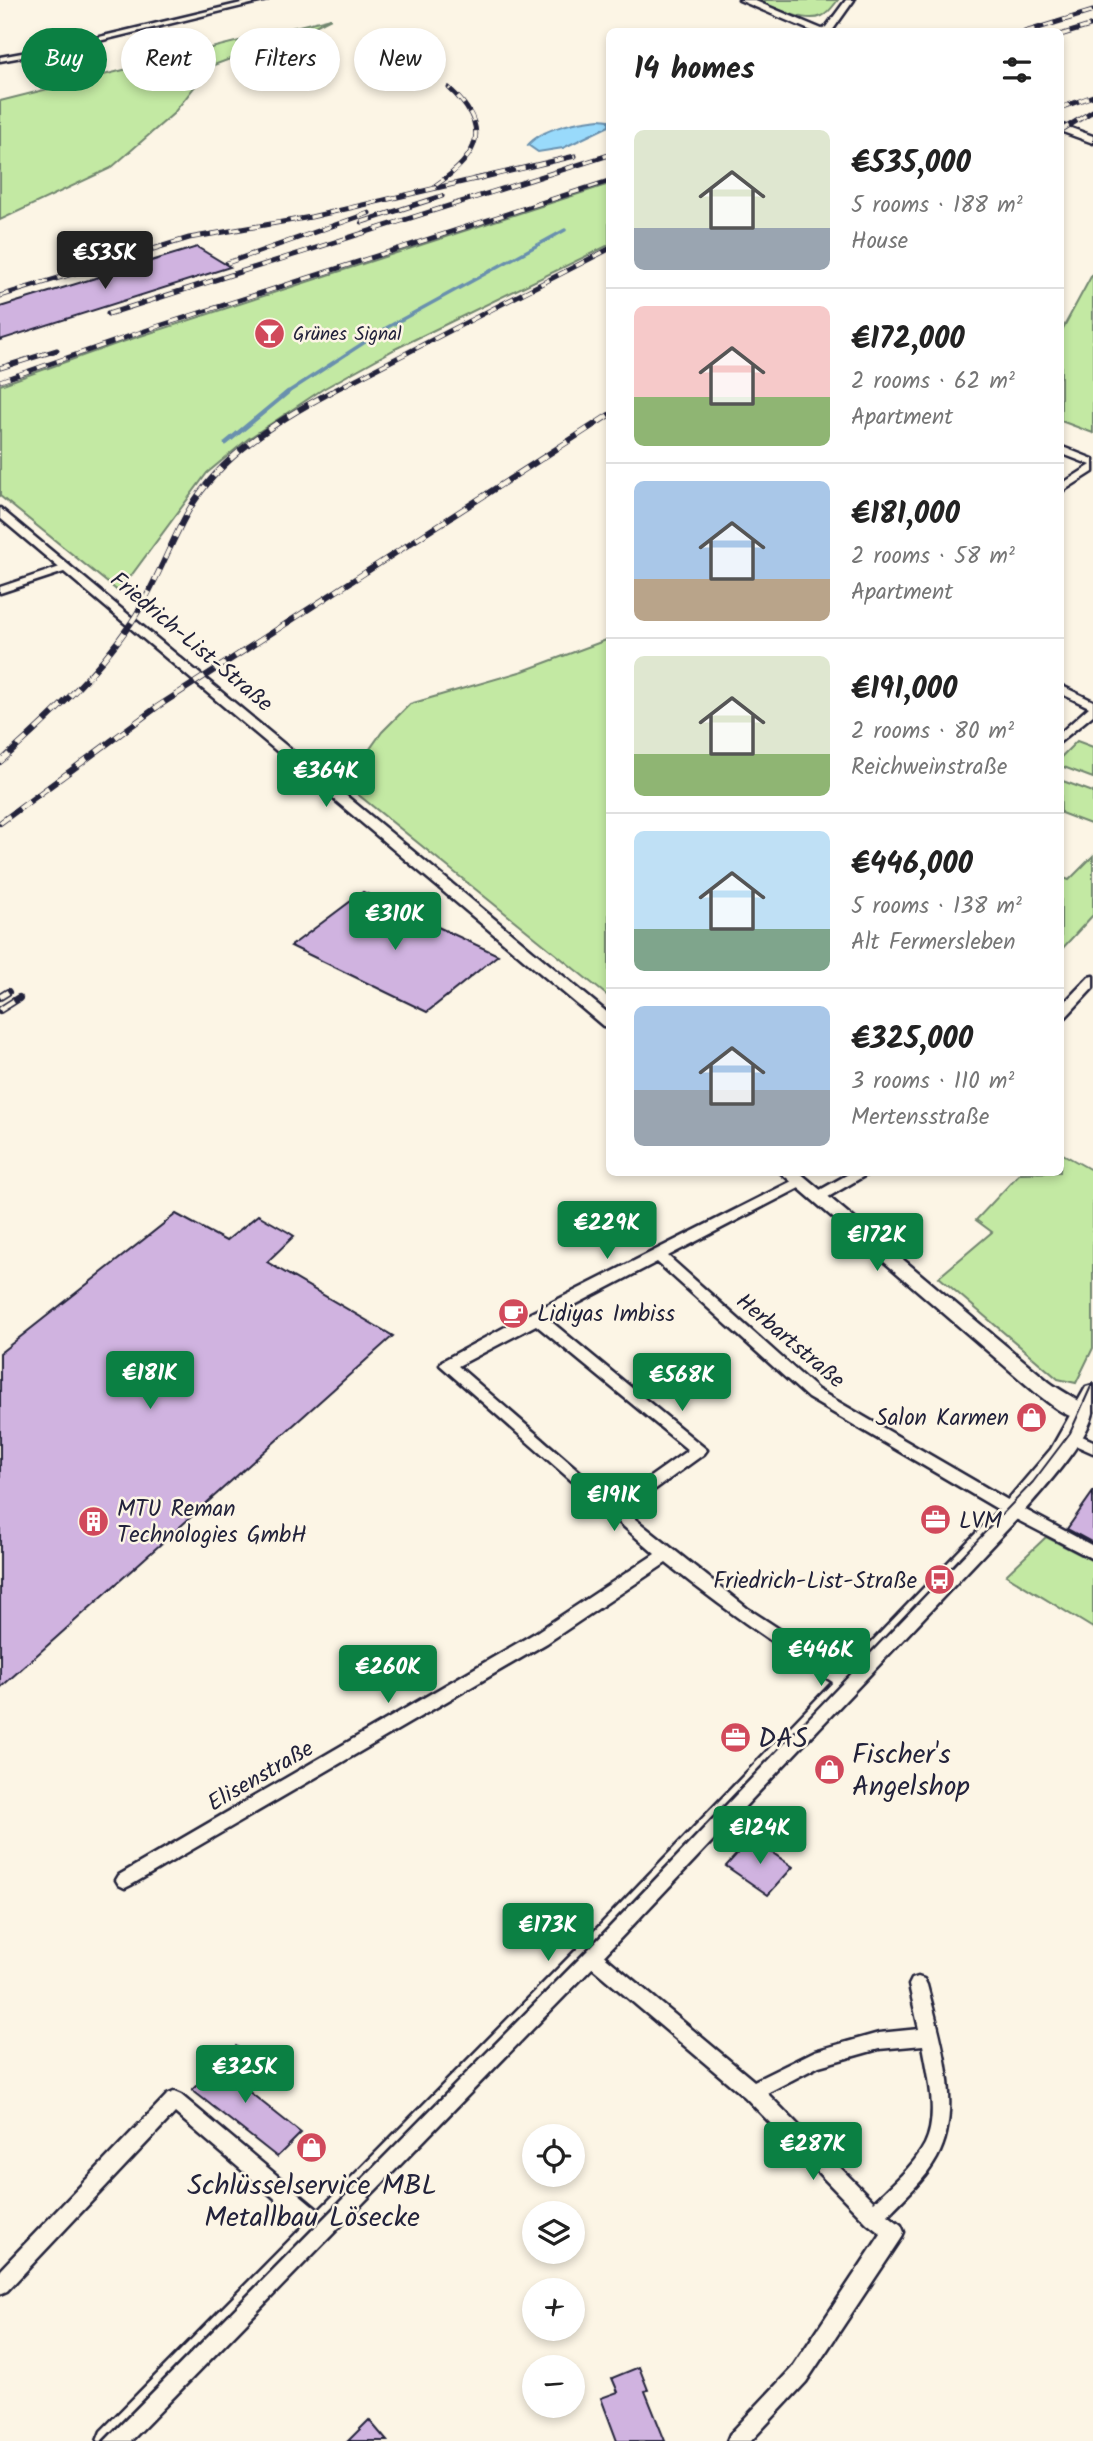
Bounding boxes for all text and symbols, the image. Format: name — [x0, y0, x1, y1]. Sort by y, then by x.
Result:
chip: Buy — [21, 28, 107, 91]
chip: Rent — [121, 28, 216, 91]
chip: Filters — [230, 28, 340, 91]
chip: New — [354, 28, 446, 91]
text: 14 homes — [634, 46, 755, 94]
icon: filters — [998, 51, 1036, 89]
text: €535,000 — [851, 140, 971, 188]
icon: home — [690, 158, 774, 242]
text: 5 rooms · 188 m² — [851, 188, 1023, 224]
text: House — [851, 224, 908, 260]
pin: €535K — [56, 232, 154, 291]
text: €535K — [73, 236, 137, 272]
bar icon: Grünes Signal — [253, 316, 287, 350]
text: €172,000 — [851, 316, 965, 364]
place label: Grünes Signal — [293, 320, 402, 350]
icon: home — [690, 334, 774, 418]
text: 2 rooms · 62 m² — [851, 364, 1015, 400]
text: Apartment — [851, 400, 953, 436]
text: €181,000 — [851, 491, 960, 539]
icon: home — [690, 509, 774, 593]
text: 2 rooms · 58 m² — [851, 539, 1015, 575]
street label: Friedrich-List-Straße — [101, 563, 280, 722]
text: Apartment — [851, 575, 953, 611]
text: €191,000 — [851, 666, 957, 714]
icon: home — [690, 684, 774, 768]
text: 2 rooms · 80 m² — [851, 714, 1014, 750]
pin: €364K — [277, 750, 375, 809]
text: Reichweinstraße — [851, 750, 1007, 786]
text: €364K — [293, 754, 359, 790]
text: €446,000 — [851, 841, 973, 889]
icon: home — [690, 859, 774, 943]
text: 5 rooms · 138 m² — [851, 889, 1022, 925]
pin: €310K — [346, 892, 444, 952]
text: €310K — [365, 897, 425, 933]
text: Alt Fermersleben — [851, 925, 1015, 961]
text: €325,000 — [851, 1016, 973, 1064]
icon: home — [690, 1034, 774, 1118]
text: 3 rooms · 110 m² — [851, 1064, 1014, 1100]
text: Mertensstraße — [851, 1100, 989, 1136]
pin: €229K — [558, 1202, 656, 1261]
text: €229K — [574, 1206, 640, 1242]
pin: €172K — [828, 1214, 926, 1273]
text: €172K — [847, 1218, 907, 1254]
street label: Herbartstraße — [727, 1285, 852, 1398]
cafe icon: Lidiyas Imbiss — [497, 1296, 531, 1330]
place label: Lidiyas Imbiss — [537, 1297, 675, 1333]
pin: €181K — [101, 1352, 199, 1411]
pin: €568K — [633, 1354, 731, 1413]
text: €181K — [122, 1356, 178, 1392]
text: €568K — [649, 1358, 715, 1394]
shop icon: Salon Karmen — [1015, 1400, 1049, 1434]
place label: Salon Karmen — [876, 1401, 1009, 1437]
pin: €191K — [565, 1474, 663, 1533]
text: €191K — [587, 1478, 641, 1514]
place label: MTU Reman Technologies GmbH — [117, 1492, 307, 1554]
office icon: LVM — [919, 1503, 953, 1537]
building icon: MTU Reman Technologies GmbH — [77, 1504, 111, 1538]
place label: LVM — [959, 1504, 1003, 1540]
bus stop icon: Friedrich-List-Straße — [923, 1563, 957, 1597]
place label: Friedrich-List-Straße — [713, 1564, 917, 1600]
pin: €446K — [772, 1628, 870, 1688]
text: €446K — [788, 1633, 854, 1669]
pin: €260K — [339, 1646, 437, 1705]
text: €260K — [355, 1650, 421, 1686]
place label: DAS — [758, 1717, 808, 1762]
office icon: DAS — [718, 1720, 752, 1754]
street label: Elisenstraße — [201, 1732, 321, 1822]
place label: Fischer's Angelshop — [852, 1733, 970, 1810]
shop icon: Fischer's Angelshop — [812, 1752, 846, 1786]
pin: €124K — [711, 1806, 809, 1866]
text: €124K — [729, 1811, 791, 1847]
pin: €173K — [499, 1904, 597, 1963]
text: €173K — [519, 1908, 577, 1944]
pin: €325K — [196, 2046, 294, 2105]
text: €325K — [212, 2050, 278, 2086]
pin: €287K — [764, 2122, 862, 2182]
map controls — [522, 2124, 585, 2418]
button: locate — [522, 2124, 585, 2187]
text: €287K — [780, 2127, 846, 2163]
shop icon: Schlüsselservice MBL Metallbau Lösecke — [295, 2130, 329, 2164]
place label: Schlüsselservice MBL Metallbau Lösecke — [187, 2164, 437, 2241]
button: layers — [522, 2201, 585, 2264]
button: + — [522, 2278, 585, 2341]
button: − — [522, 2355, 585, 2418]

